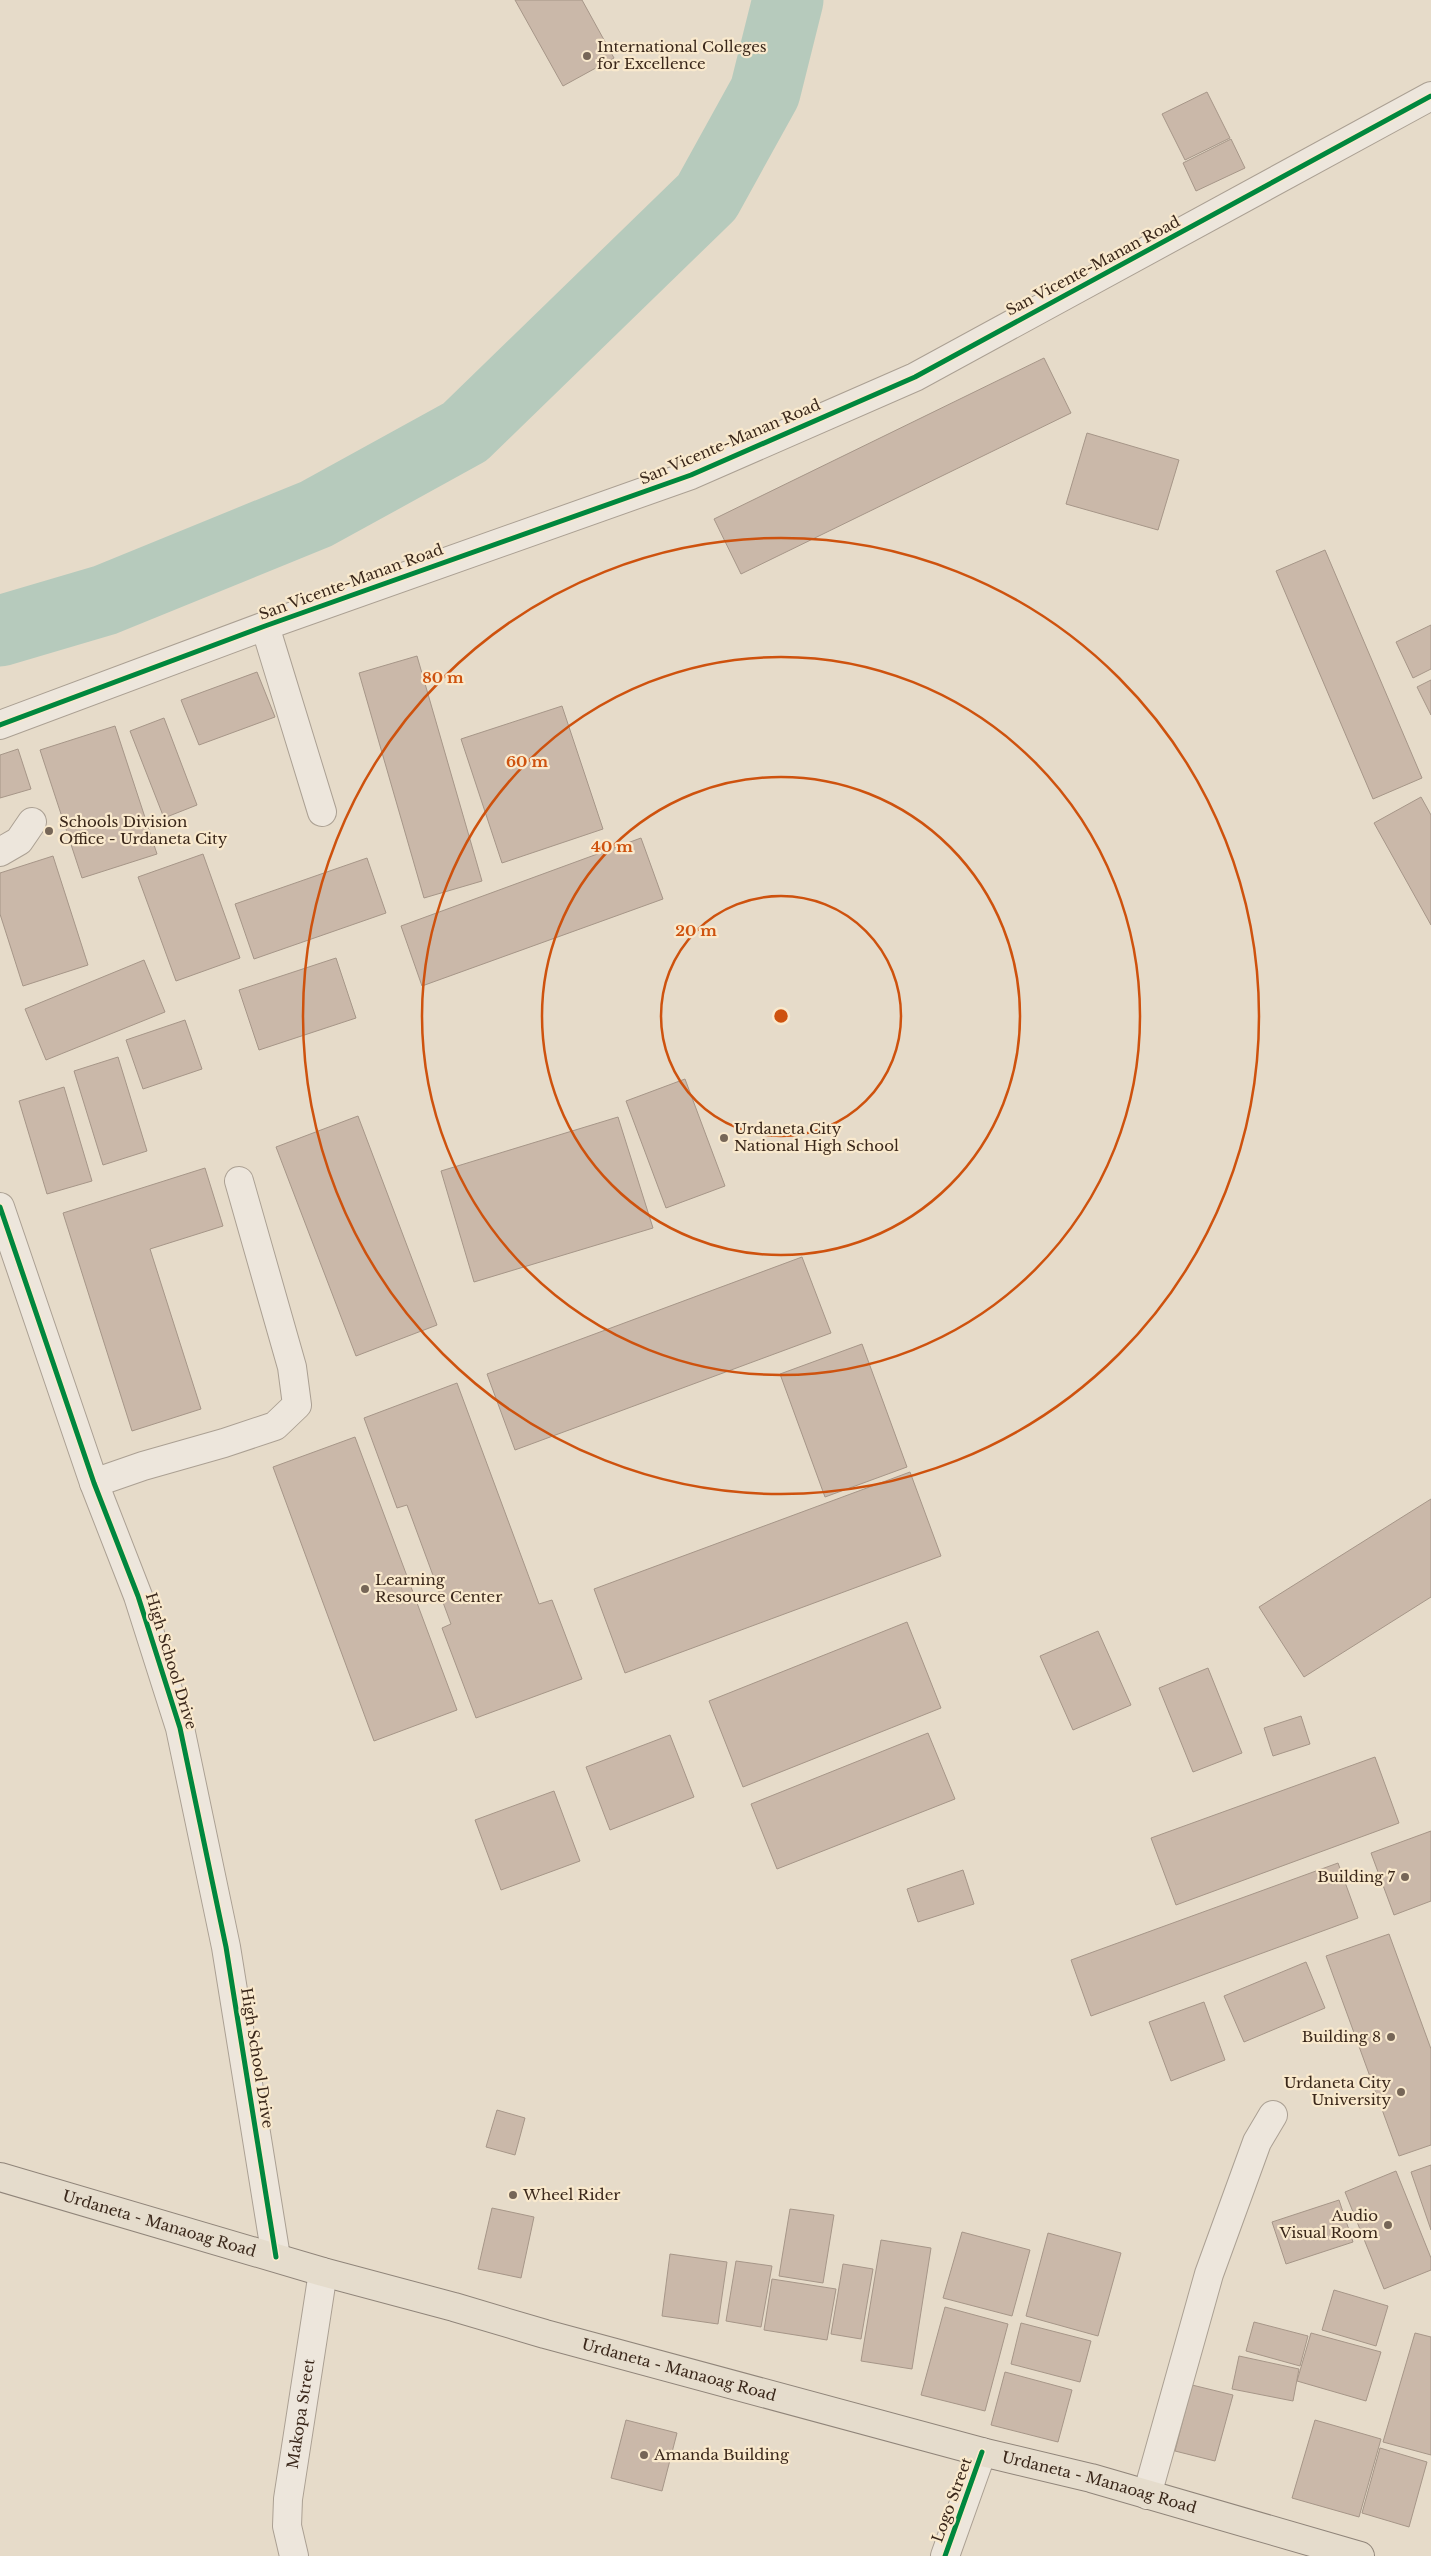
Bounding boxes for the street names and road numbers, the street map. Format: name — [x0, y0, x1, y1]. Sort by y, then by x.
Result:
street label: San Vicente-Manan Road — [1002, 211, 1183, 320]
street label: San Vicente-Manan Road — [637, 395, 823, 488]
street label: San Vicente-Manan Road — [256, 539, 446, 624]
street label: High School Drive — [142, 1590, 201, 1732]
street label: High School Drive — [237, 1986, 278, 2130]
street label: Urdaneta - Manaoag Road — [60, 2186, 258, 2261]
street label: Urdaneta - Manaoag Road — [580, 2334, 779, 2405]
street label: Makopa Street — [283, 2357, 319, 2470]
street label: Urdaneta - Manaoag Road — [1000, 2447, 1199, 2517]
street label: Logo Street — [927, 2455, 976, 2545]

